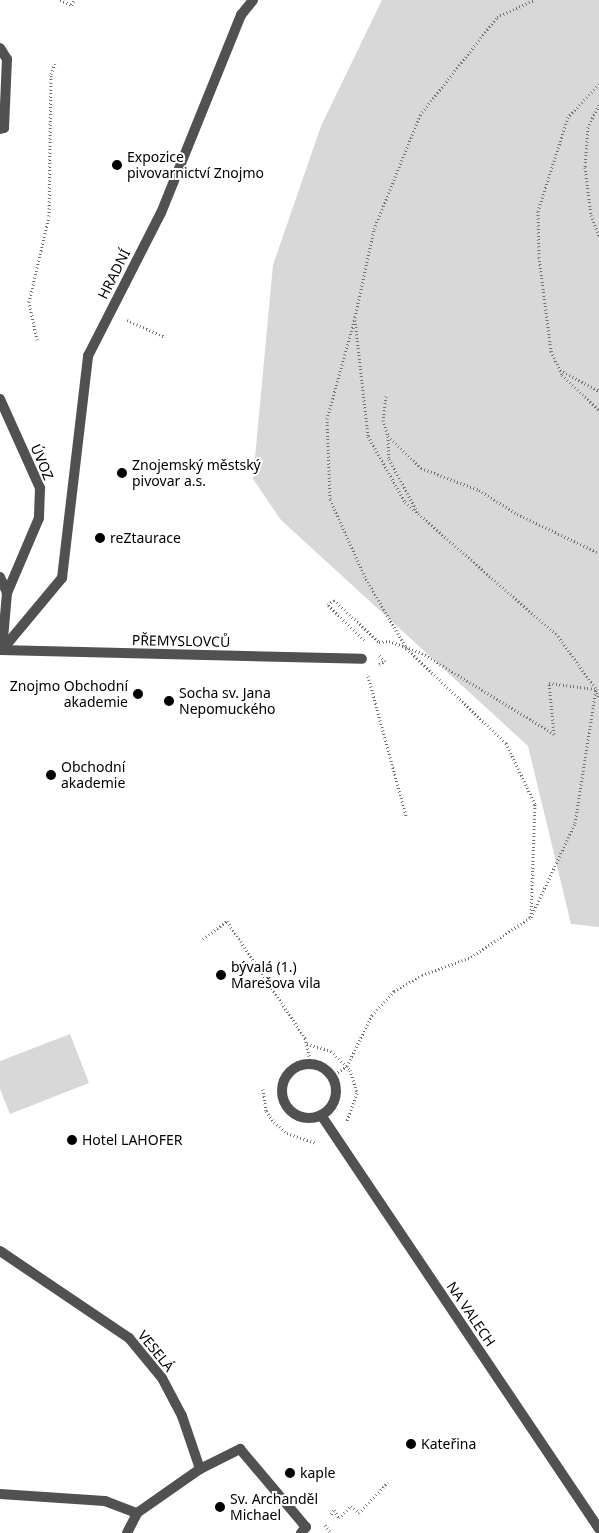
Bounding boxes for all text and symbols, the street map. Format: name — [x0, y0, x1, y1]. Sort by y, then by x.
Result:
place label: Expozice pivovarnictví Znojmo — [127, 149, 264, 182]
marker: Expozice pivovarnictví Znojmo — [111, 159, 123, 171]
street label: HRADNÍ — [94, 246, 134, 302]
street label: ÚVOZ — [27, 442, 57, 482]
place label: Znojemský městský pivovar a.s. — [132, 457, 261, 490]
marker: Znojemský městský pivovar a.s. — [116, 467, 128, 479]
place label: reZtaurace — [110, 530, 181, 546]
marker: reZtaurace — [94, 532, 106, 544]
street label: PŘEMYSLOVCŮ — [132, 632, 230, 650]
place label: Znojmo Obchodní akademie — [10, 678, 128, 710]
place label: Socha sv. Jana Nepomuckého — [179, 685, 276, 718]
marker: Znojmo Obchodní akademie — [132, 688, 144, 700]
marker: Socha sv. Jana Nepomuckého — [163, 695, 175, 707]
place label: Obchodní akademie — [61, 759, 125, 792]
marker: Obchodní akademie — [45, 769, 57, 781]
place label: bývalá (1.) Marešova vila — [231, 959, 321, 992]
marker: bývalá (1.) Marešova vila — [215, 969, 227, 981]
place label: Hotel LAHOFER — [82, 1132, 182, 1148]
marker: Hotel LAHOFER — [66, 1134, 78, 1146]
street label: NA VALECH — [443, 1278, 499, 1350]
street label: VESELÁ — [134, 1327, 178, 1375]
place label: Kateřina — [421, 1436, 476, 1452]
marker: Kateřina — [405, 1438, 417, 1450]
place label: kaple — [300, 1465, 335, 1481]
marker: kaple — [284, 1467, 296, 1479]
place label: Sv. Archanděl Michael — [230, 1491, 318, 1524]
marker: Sv. Archanděl Michael — [214, 1501, 226, 1513]

